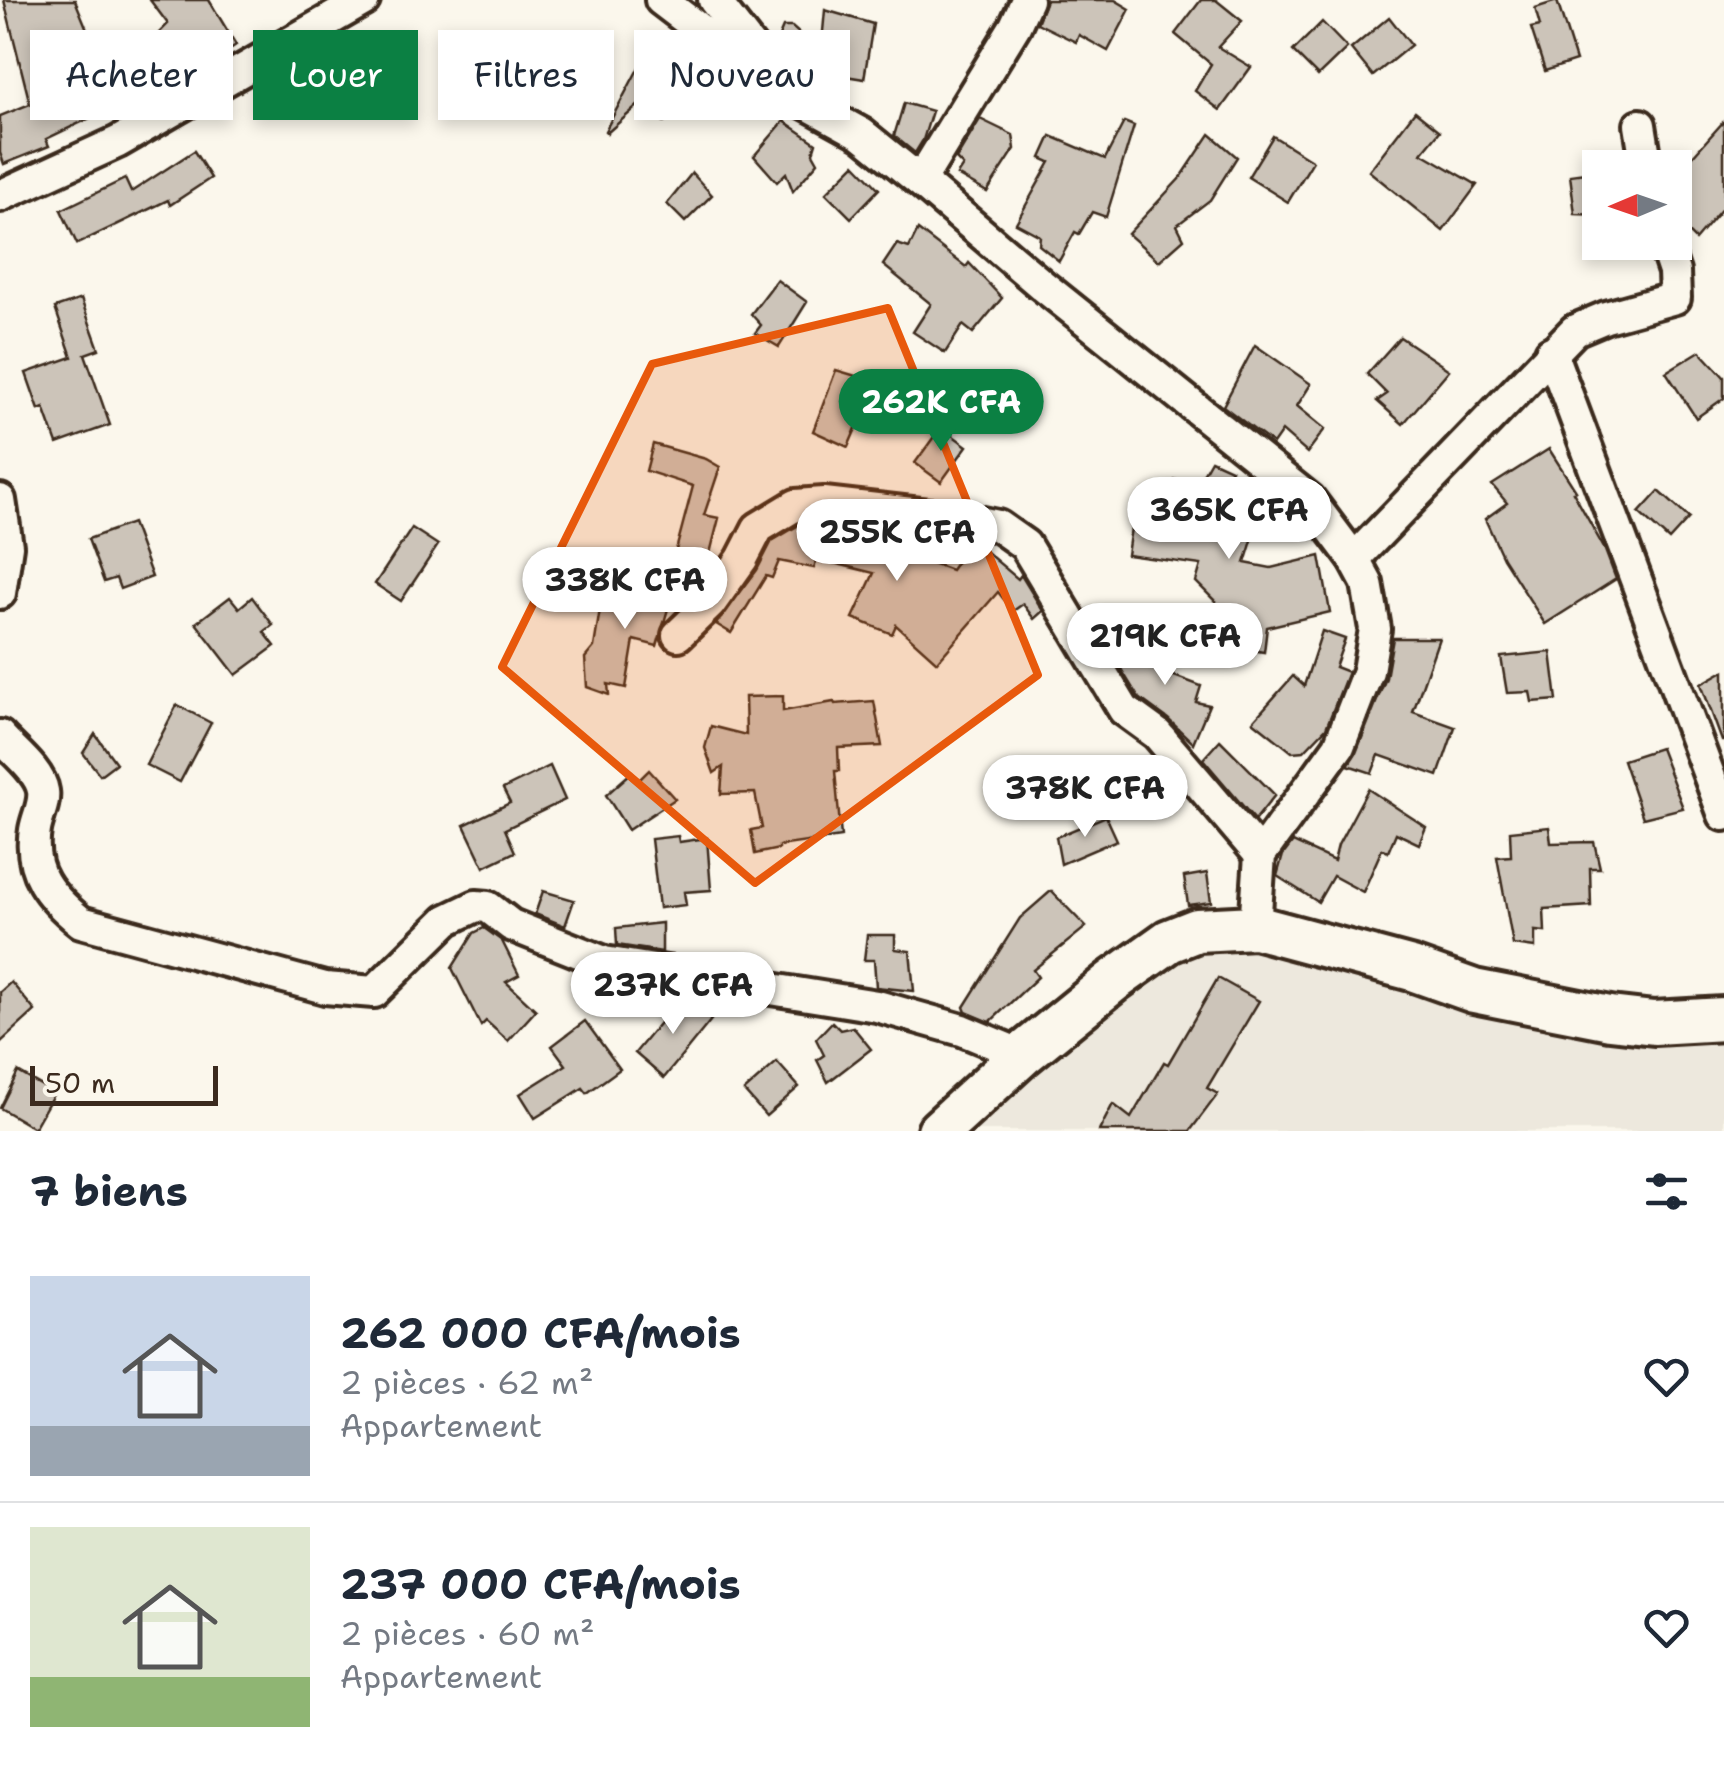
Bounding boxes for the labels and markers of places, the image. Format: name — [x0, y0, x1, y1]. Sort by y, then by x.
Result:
pin: 262K CFA — [838, 369, 1044, 454]
pin: 365K CFA — [1126, 477, 1332, 562]
pin: 255K CFA — [794, 499, 1000, 584]
pin: 338K CFA — [522, 547, 728, 632]
pin: 219K CFA — [1062, 603, 1268, 688]
pin: 378K CFA — [982, 755, 1188, 840]
pin: 237K CFA — [570, 952, 776, 1037]

